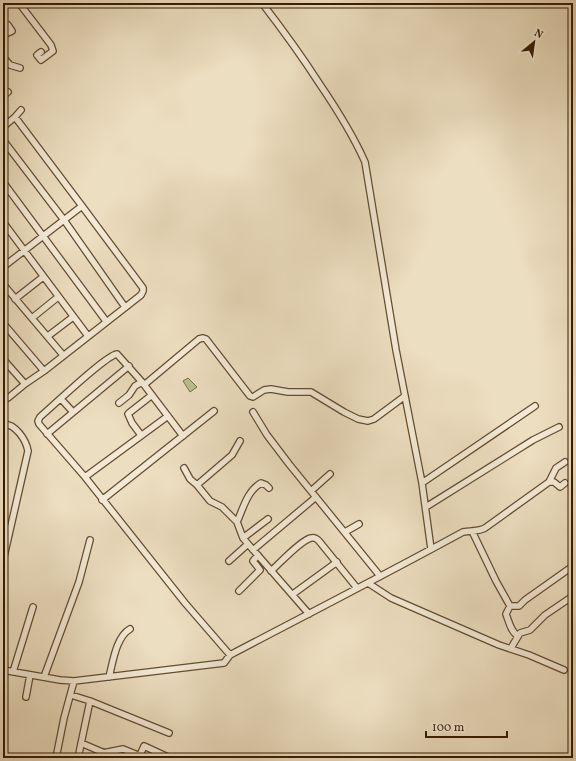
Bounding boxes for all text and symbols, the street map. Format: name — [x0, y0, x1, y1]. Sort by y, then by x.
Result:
north arrow — [514, 22, 554, 62]
text: N — [531, 26, 545, 43]
scale bar — [426, 713, 507, 739]
text: 100 m — [432, 720, 465, 736]

